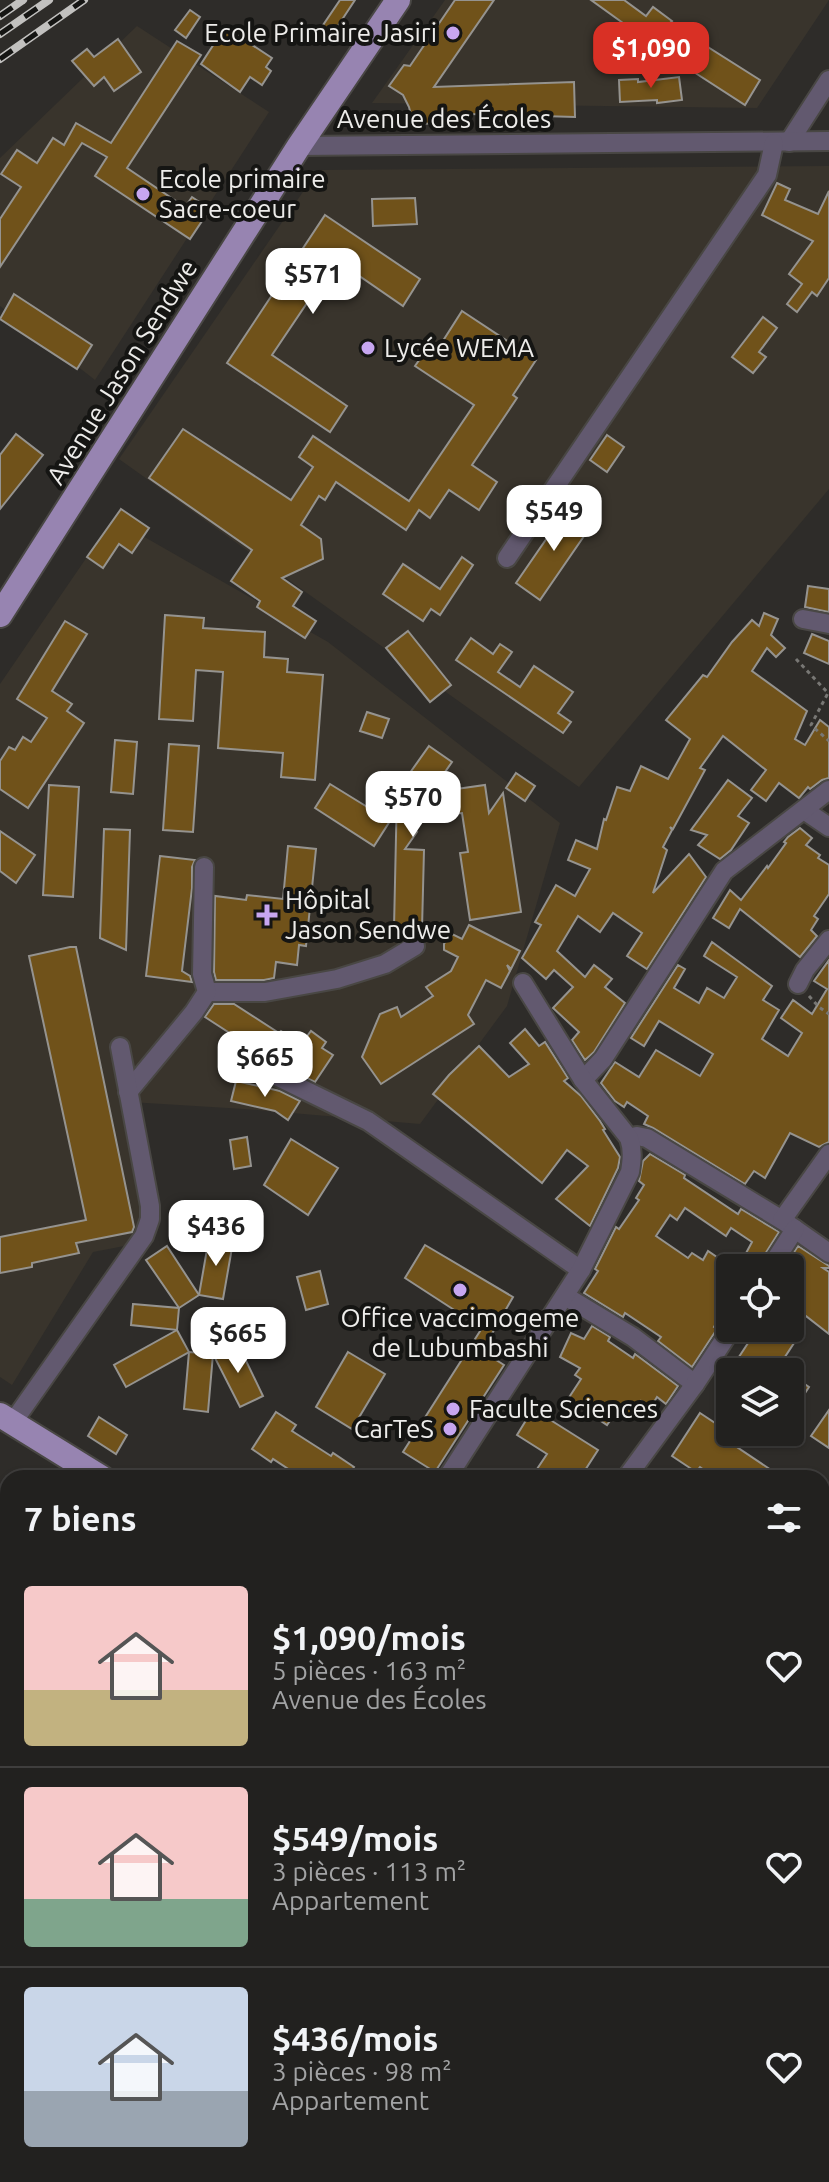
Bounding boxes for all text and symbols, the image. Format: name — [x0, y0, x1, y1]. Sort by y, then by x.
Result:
place label: Ecole Primaire Jasiri — [204, 18, 437, 47]
pin: $1,090 — [586, 22, 716, 90]
marker: Ecole Primaire Jasiri — [444, 24, 462, 42]
text: $1,090 — [611, 33, 691, 62]
street label: Avenue des Écoles — [337, 103, 551, 133]
place label: Ecole primaire Sacre-coeur — [159, 164, 326, 223]
marker: Ecole primaire Sacre-coeur — [134, 185, 152, 203]
pin: $571 — [266, 248, 360, 316]
street label: Avenue Jason Sendwe — [41, 254, 203, 489]
text: $571 — [284, 259, 342, 288]
place label: Lycée WEMA — [384, 333, 534, 362]
marker: Lycée WEMA — [359, 339, 377, 357]
pin: $549 — [507, 485, 601, 553]
text: $549 — [525, 496, 583, 525]
pin: $570 — [366, 771, 460, 839]
text: $570 — [384, 782, 442, 811]
place label: Hôpital Jason Sendwe — [285, 885, 451, 944]
marker: Hôpital Jason Sendwe — [256, 904, 278, 926]
pin: $665 — [218, 1031, 312, 1099]
text: $665 — [236, 1042, 294, 1071]
pin: $436 — [169, 1200, 263, 1268]
text: $436 — [187, 1211, 245, 1240]
map controls — [716, 1254, 804, 1446]
button: locate — [716, 1254, 804, 1342]
marker: Office vaccimogeme de Lubumbashi — [451, 1281, 469, 1299]
place label: Office vaccimogeme de Lubumbashi — [341, 1303, 579, 1362]
pin: $665 — [191, 1307, 285, 1375]
text: $665 — [209, 1318, 267, 1347]
button: layers — [716, 1358, 804, 1446]
place label: Faculte Sciences — [469, 1394, 658, 1423]
marker: Faculte Sciences — [444, 1400, 462, 1418]
place label: CarTeS — [354, 1414, 434, 1443]
marker: CarTeS — [441, 1420, 459, 1438]
icon: filters — [762, 1496, 806, 1540]
text: 7 biens — [24, 1499, 137, 1537]
icon: home — [88, 1618, 184, 1714]
text: $1,090/mois — [272, 1618, 466, 1656]
icon: heart — [762, 1644, 806, 1688]
text: 5 pièces · 163 m² — [272, 1656, 466, 1685]
text: Avenue des Écoles — [272, 1685, 487, 1714]
icon: home — [88, 1819, 184, 1915]
text: $549/mois — [272, 1819, 438, 1857]
icon: heart — [762, 1845, 806, 1889]
text: 3 pièces · 113 m² — [272, 1857, 466, 1886]
text: Appartement — [272, 1886, 429, 1915]
icon: home — [88, 2019, 184, 2115]
text: $436/mois — [272, 2019, 438, 2057]
icon: heart — [762, 2045, 806, 2089]
text: 3 pièces · 98 m² — [272, 2057, 452, 2086]
text: Appartement — [272, 2086, 429, 2115]

